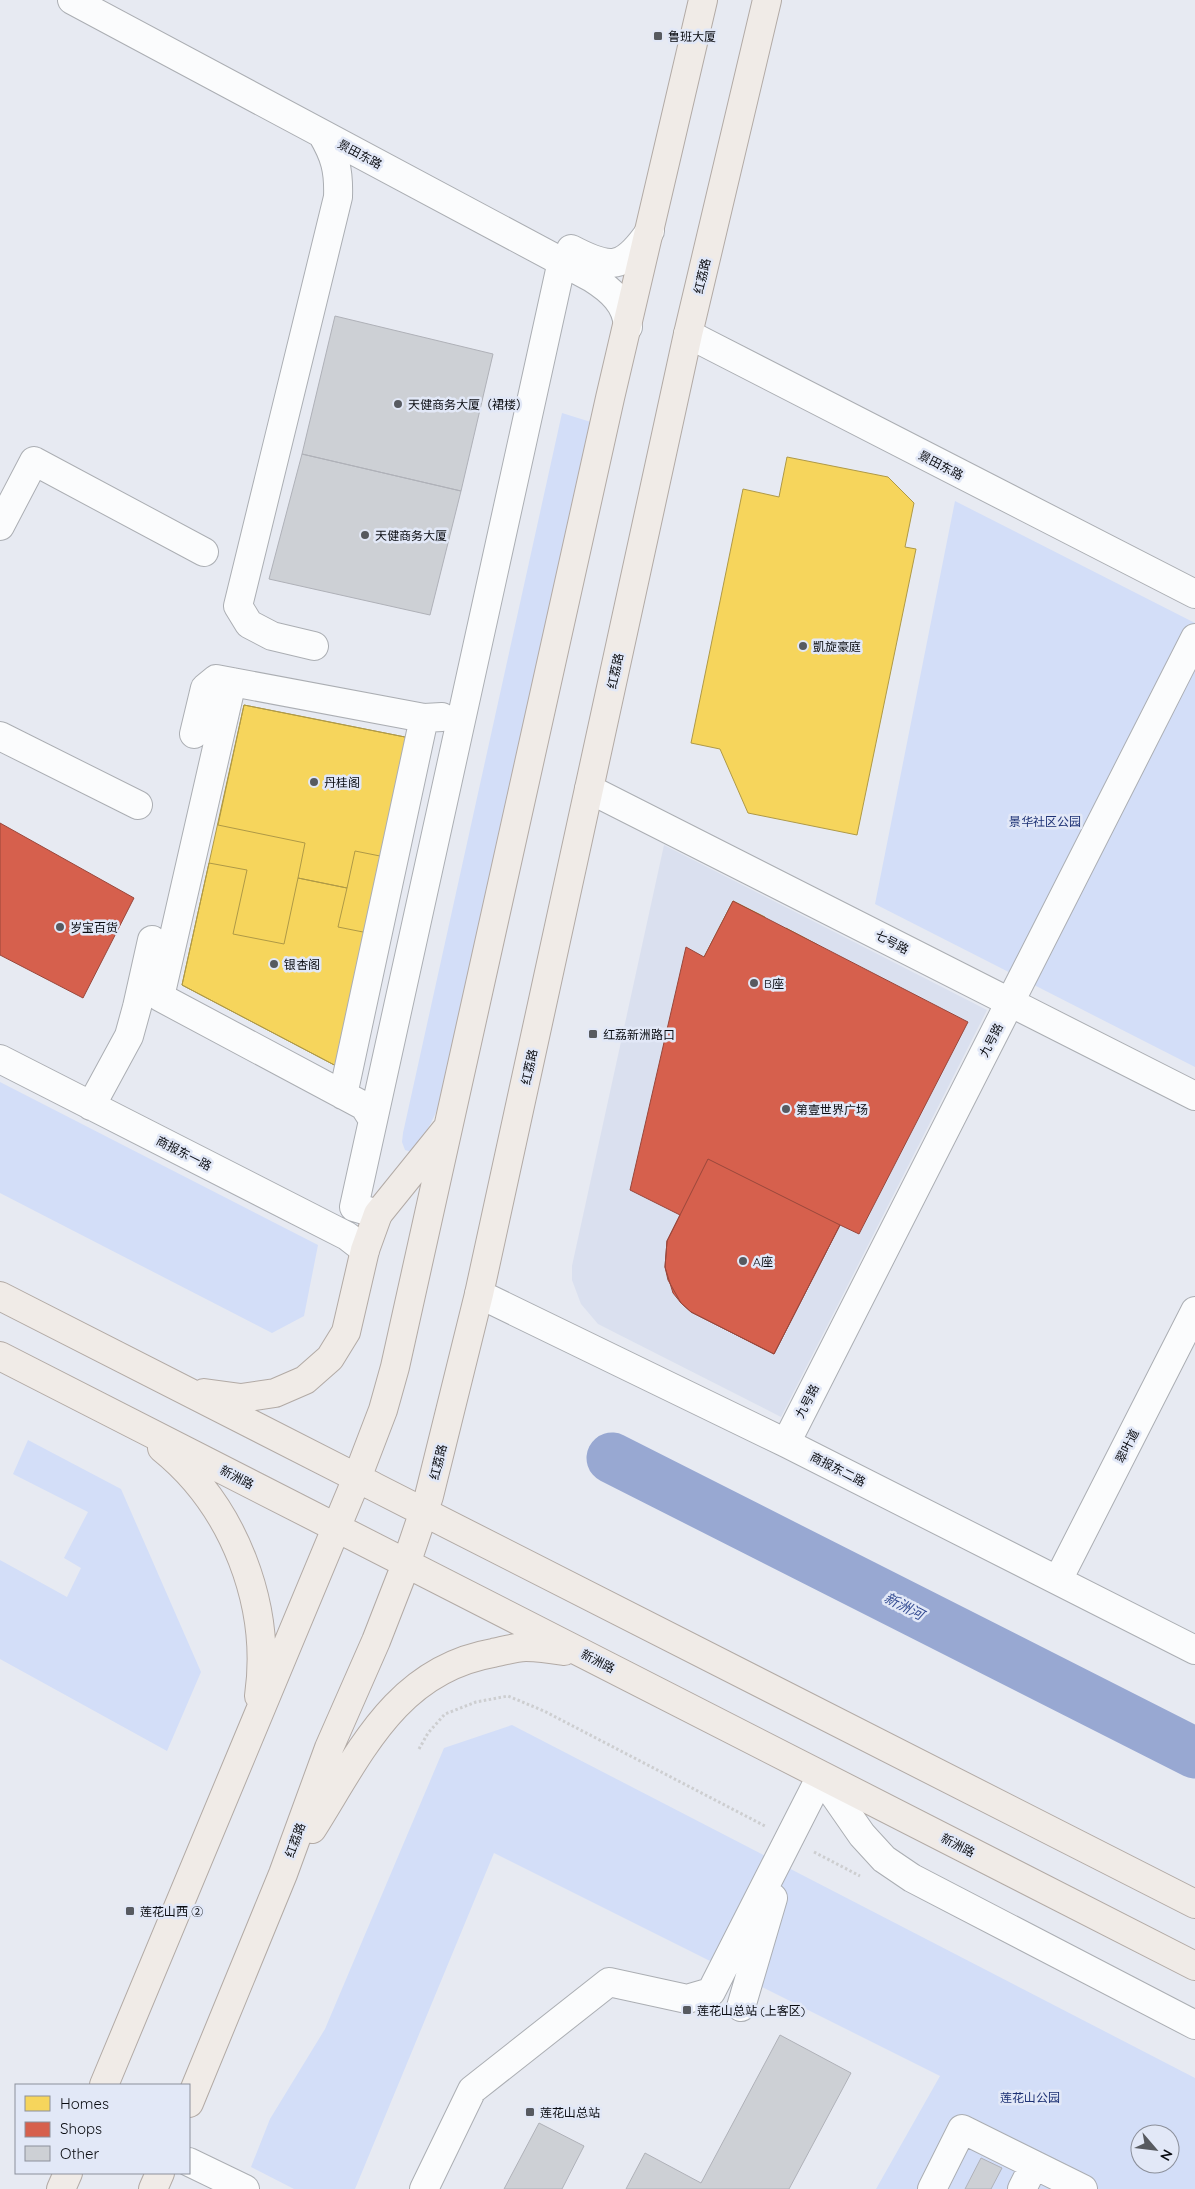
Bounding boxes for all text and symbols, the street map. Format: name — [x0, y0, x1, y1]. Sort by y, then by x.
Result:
place label: 鲁班大厦 — [668, 29, 716, 44]
marker: 鲁班大厦 — [652, 30, 664, 42]
street label: 景田东路 — [335, 136, 385, 172]
street label: 红荔路 — [691, 257, 713, 295]
place label: 天健商务大厦（裙楼） — [408, 397, 528, 412]
marker: 天健商务大厦（裙楼） — [392, 398, 404, 410]
street label: 景田东路 — [916, 447, 966, 483]
place label: 天健商务大厦 — [375, 528, 447, 543]
marker: 天健商务大厦 — [359, 529, 371, 541]
place label: 凱旋豪庭 — [813, 639, 861, 654]
marker: 凱旋豪庭 — [797, 640, 809, 652]
street label: 红荔路 — [604, 652, 626, 690]
place label: 丹桂阁 — [324, 775, 360, 790]
marker: 丹桂阁 — [308, 776, 320, 788]
park label: 景华社区公园 — [1009, 814, 1081, 829]
place label: 岁宝百货 — [70, 920, 118, 935]
marker: 岁宝百货 — [54, 921, 66, 933]
street label: 七号路 — [873, 927, 911, 957]
place label: 银杏阁 — [284, 957, 320, 972]
marker: 银杏阁 — [268, 958, 280, 970]
place label: B座 — [764, 976, 784, 991]
marker: B座 — [748, 977, 760, 989]
street label: 九号路 — [976, 1021, 1006, 1059]
place label: 红荔新洲路口 — [603, 1027, 675, 1042]
marker: 红荔新洲路口 — [587, 1028, 599, 1040]
street label: 红荔路 — [518, 1048, 540, 1086]
place label: 第壹世界广场 — [796, 1102, 868, 1117]
marker: 第壹世界广场 — [780, 1103, 792, 1115]
street label: 商报东一路 — [154, 1133, 214, 1173]
place label: A座 — [753, 1254, 773, 1269]
marker: A座 — [737, 1255, 749, 1267]
street label: 九号路 — [792, 1382, 822, 1420]
street label: 翠叶道 — [1112, 1427, 1142, 1465]
street label: 红荔路 — [426, 1443, 450, 1481]
street label: 商报东二路 — [808, 1449, 868, 1489]
street label: 新洲路 — [218, 1462, 256, 1492]
water label: 新洲河 — [881, 1588, 929, 1625]
street label: 新洲路 — [579, 1646, 617, 1676]
street label: 红荔路 — [282, 1821, 308, 1859]
street label: 新洲路 — [939, 1830, 977, 1860]
place label: 莲花山西 ② — [140, 1904, 203, 1919]
marker: 莲花山西 ② — [124, 1905, 136, 1917]
place label: 莲花山总站 (上客区) — [697, 2003, 805, 2018]
marker: 莲花山总站 (上客区) — [681, 2004, 693, 2016]
legend — [15, 2084, 190, 2174]
park label: 莲花山公园 — [1000, 2090, 1060, 2105]
text: Homes — [60, 2094, 109, 2113]
place label: 莲花山总站 — [540, 2105, 600, 2120]
marker: 莲花山总站 — [524, 2106, 536, 2118]
text: Shops — [60, 2119, 102, 2138]
north arrow — [1130, 2124, 1180, 2174]
text: Other — [60, 2144, 100, 2163]
text: N — [1156, 2146, 1177, 2164]

